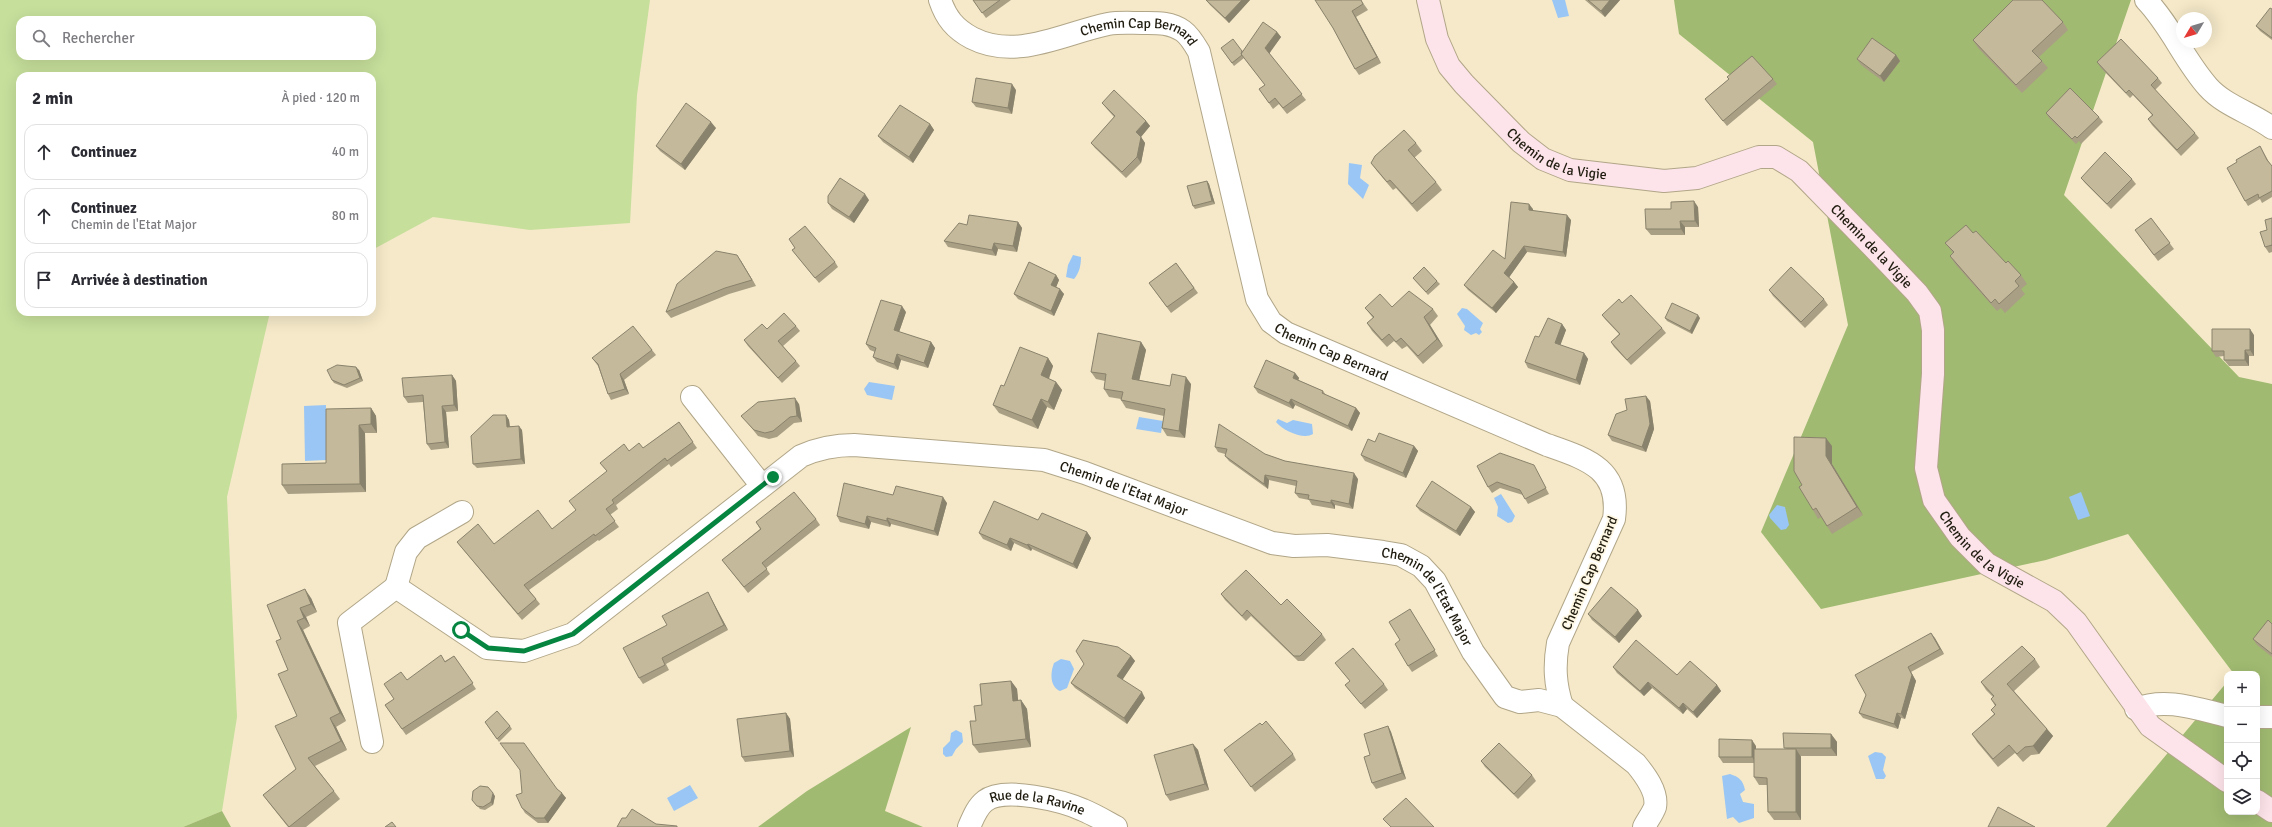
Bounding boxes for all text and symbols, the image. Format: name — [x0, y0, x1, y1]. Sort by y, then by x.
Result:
north arrow — [2176, 12, 2212, 48]
street label: Chemin Cap Bernard — [1078, 15, 1201, 49]
search box — [16, 16, 376, 60]
icon: search — [30, 27, 52, 49]
text: Rechercher — [62, 29, 135, 47]
text: 2 min — [32, 88, 73, 109]
text: À pied · 120 m — [281, 90, 360, 106]
street label: Chemin de la Vigie — [1503, 125, 1608, 183]
icon: ahead — [33, 141, 55, 163]
text: Continuez — [71, 143, 137, 161]
text: 40 m — [332, 144, 359, 160]
text: Continuez — [71, 199, 137, 217]
street label: Chemin de la Vigie — [1827, 201, 1916, 292]
icon: ahead — [33, 205, 55, 227]
text: 80 m — [332, 208, 359, 224]
text: Chemin de l'Etat Major — [71, 217, 197, 233]
icon: arrive — [33, 269, 55, 291]
text: Arrivée à destination — [71, 271, 208, 289]
street label: Chemin Cap Bernard — [1271, 319, 1391, 385]
street label: Chemin de l'Etat Major — [1057, 458, 1191, 520]
route end — [764, 468, 782, 486]
street label: Chemin de la Vigie — [1935, 508, 2028, 592]
street label: Chemin Cap Bernard — [1558, 513, 1621, 633]
street label: Chemin de l'Etat Major — [1380, 544, 1477, 650]
route start — [452, 621, 470, 639]
map controls — [2224, 671, 2260, 815]
button: + — [2224, 671, 2260, 707]
button: − — [2224, 707, 2260, 743]
button: locate — [2224, 743, 2260, 779]
button: layers — [2224, 779, 2260, 815]
street label: Rue de la Ravine — [987, 787, 1088, 819]

